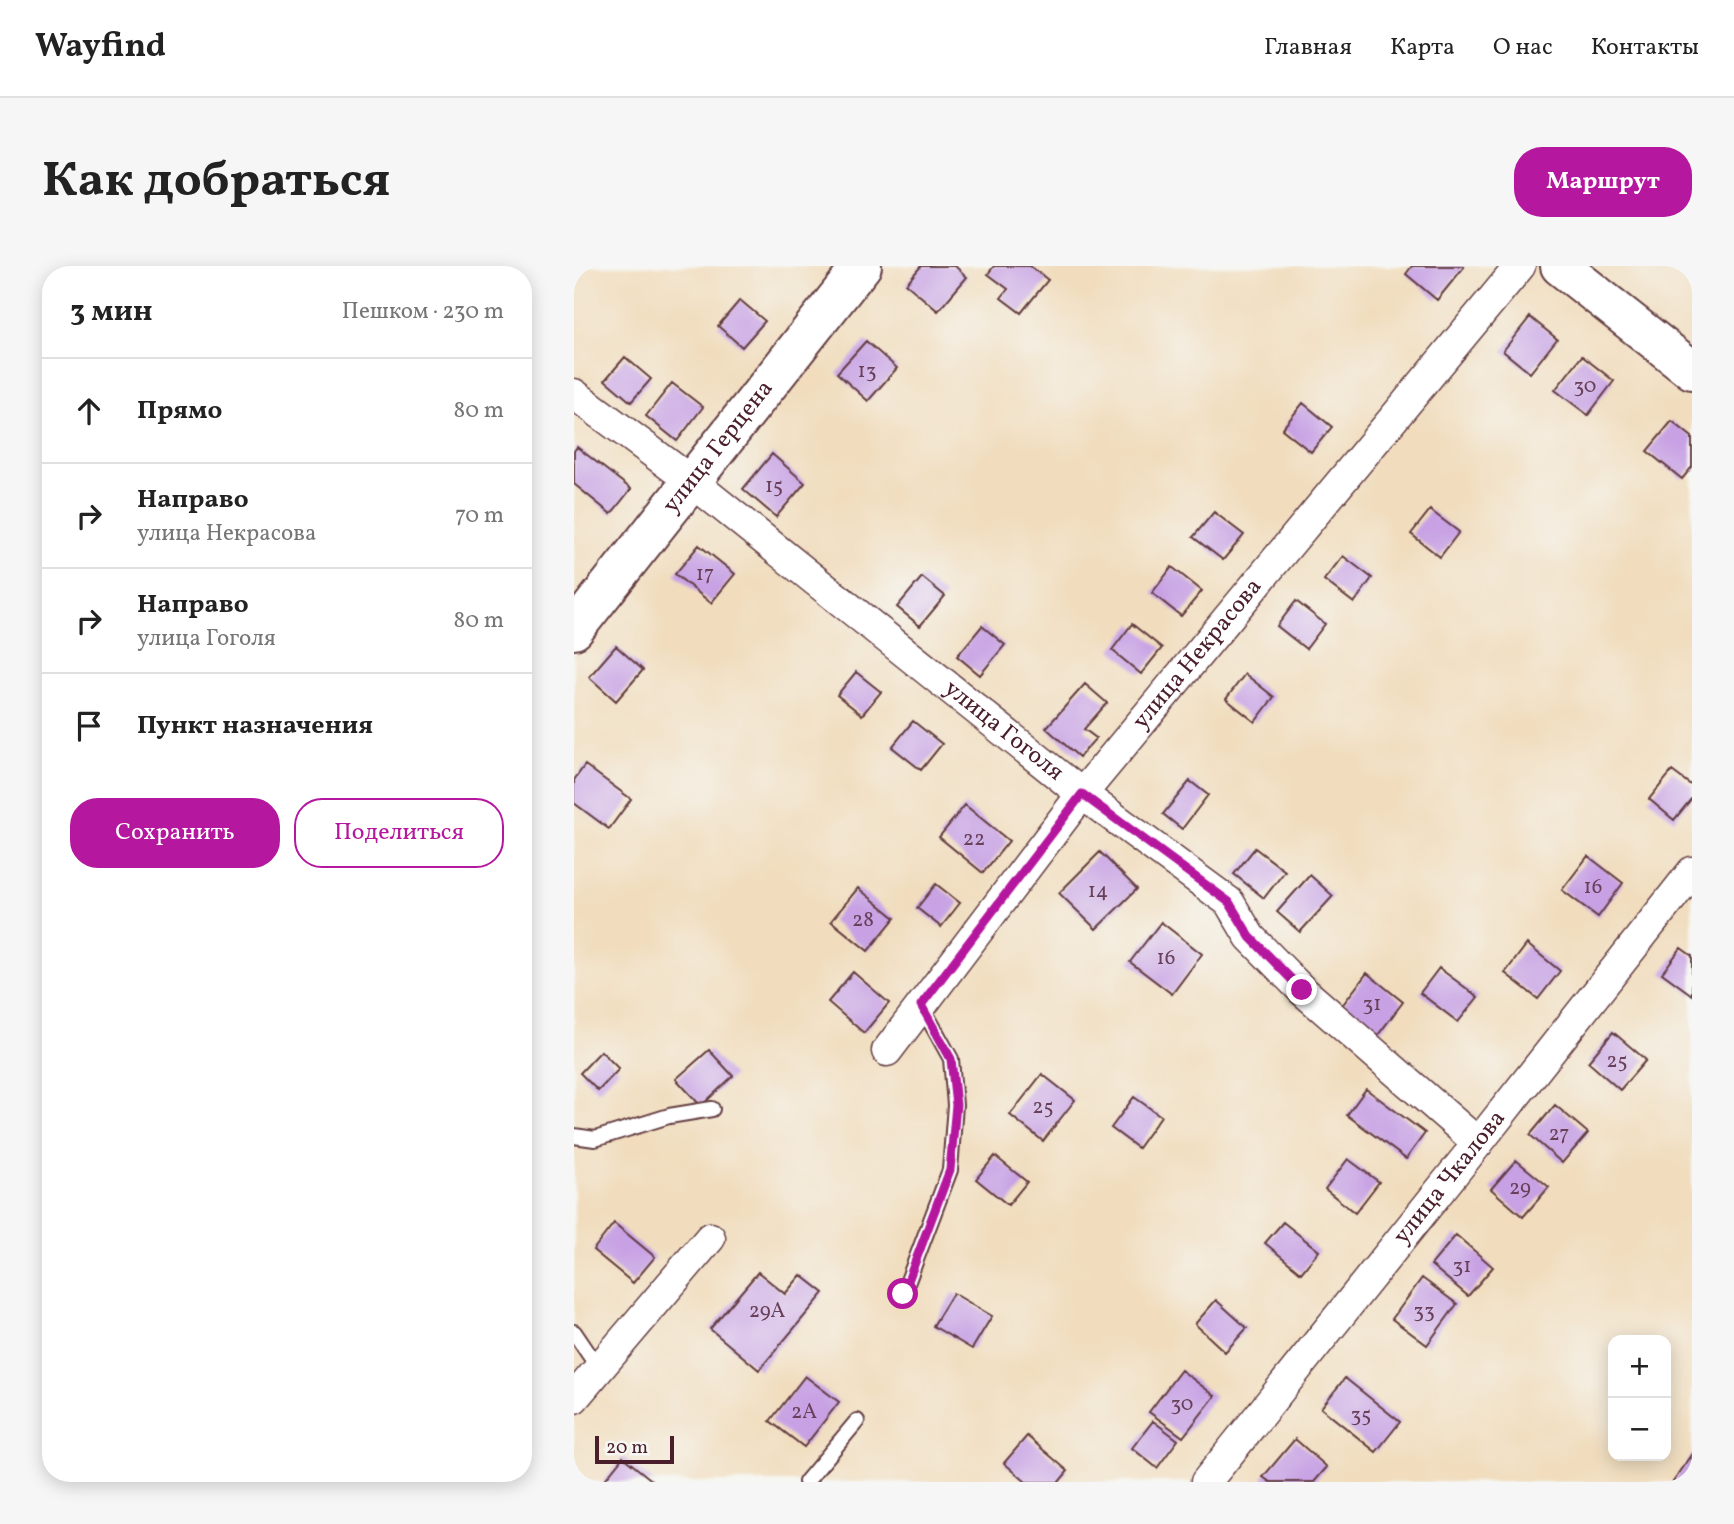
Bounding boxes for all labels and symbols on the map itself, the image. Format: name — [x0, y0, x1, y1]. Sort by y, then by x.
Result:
house number: 13 — [858, 357, 876, 386]
house number: 30 — [1574, 372, 1596, 401]
street label: улица Герцена — [655, 373, 782, 521]
house number: 15 — [765, 472, 783, 501]
house number: 17 — [696, 560, 714, 589]
street label: улица Некрасова — [1125, 571, 1271, 737]
street label: улица Гоголя — [936, 673, 1071, 790]
house number: 22 — [963, 825, 985, 854]
house number: 16 — [1584, 873, 1602, 902]
house number: 14 — [1088, 877, 1108, 906]
house number: 28 — [852, 906, 874, 935]
house number: 16 — [1157, 944, 1175, 973]
route end — [1286, 974, 1317, 1005]
house number: 31 — [1363, 990, 1381, 1019]
house number: 25 — [1606, 1047, 1628, 1076]
house number: 25 — [1032, 1093, 1054, 1122]
street label: улица Чкалова — [1386, 1103, 1514, 1252]
house number: 27 — [1549, 1120, 1569, 1149]
house number: 29 — [1509, 1174, 1531, 1203]
house number: 31 — [1453, 1252, 1471, 1281]
route start — [887, 1278, 918, 1309]
house number: 29А — [749, 1297, 786, 1326]
house number: 33 — [1413, 1297, 1435, 1326]
house number: 30 — [1171, 1390, 1193, 1419]
house number: 2А — [791, 1398, 817, 1427]
house number: 35 — [1351, 1401, 1371, 1430]
scale bar — [595, 1433, 674, 1465]

